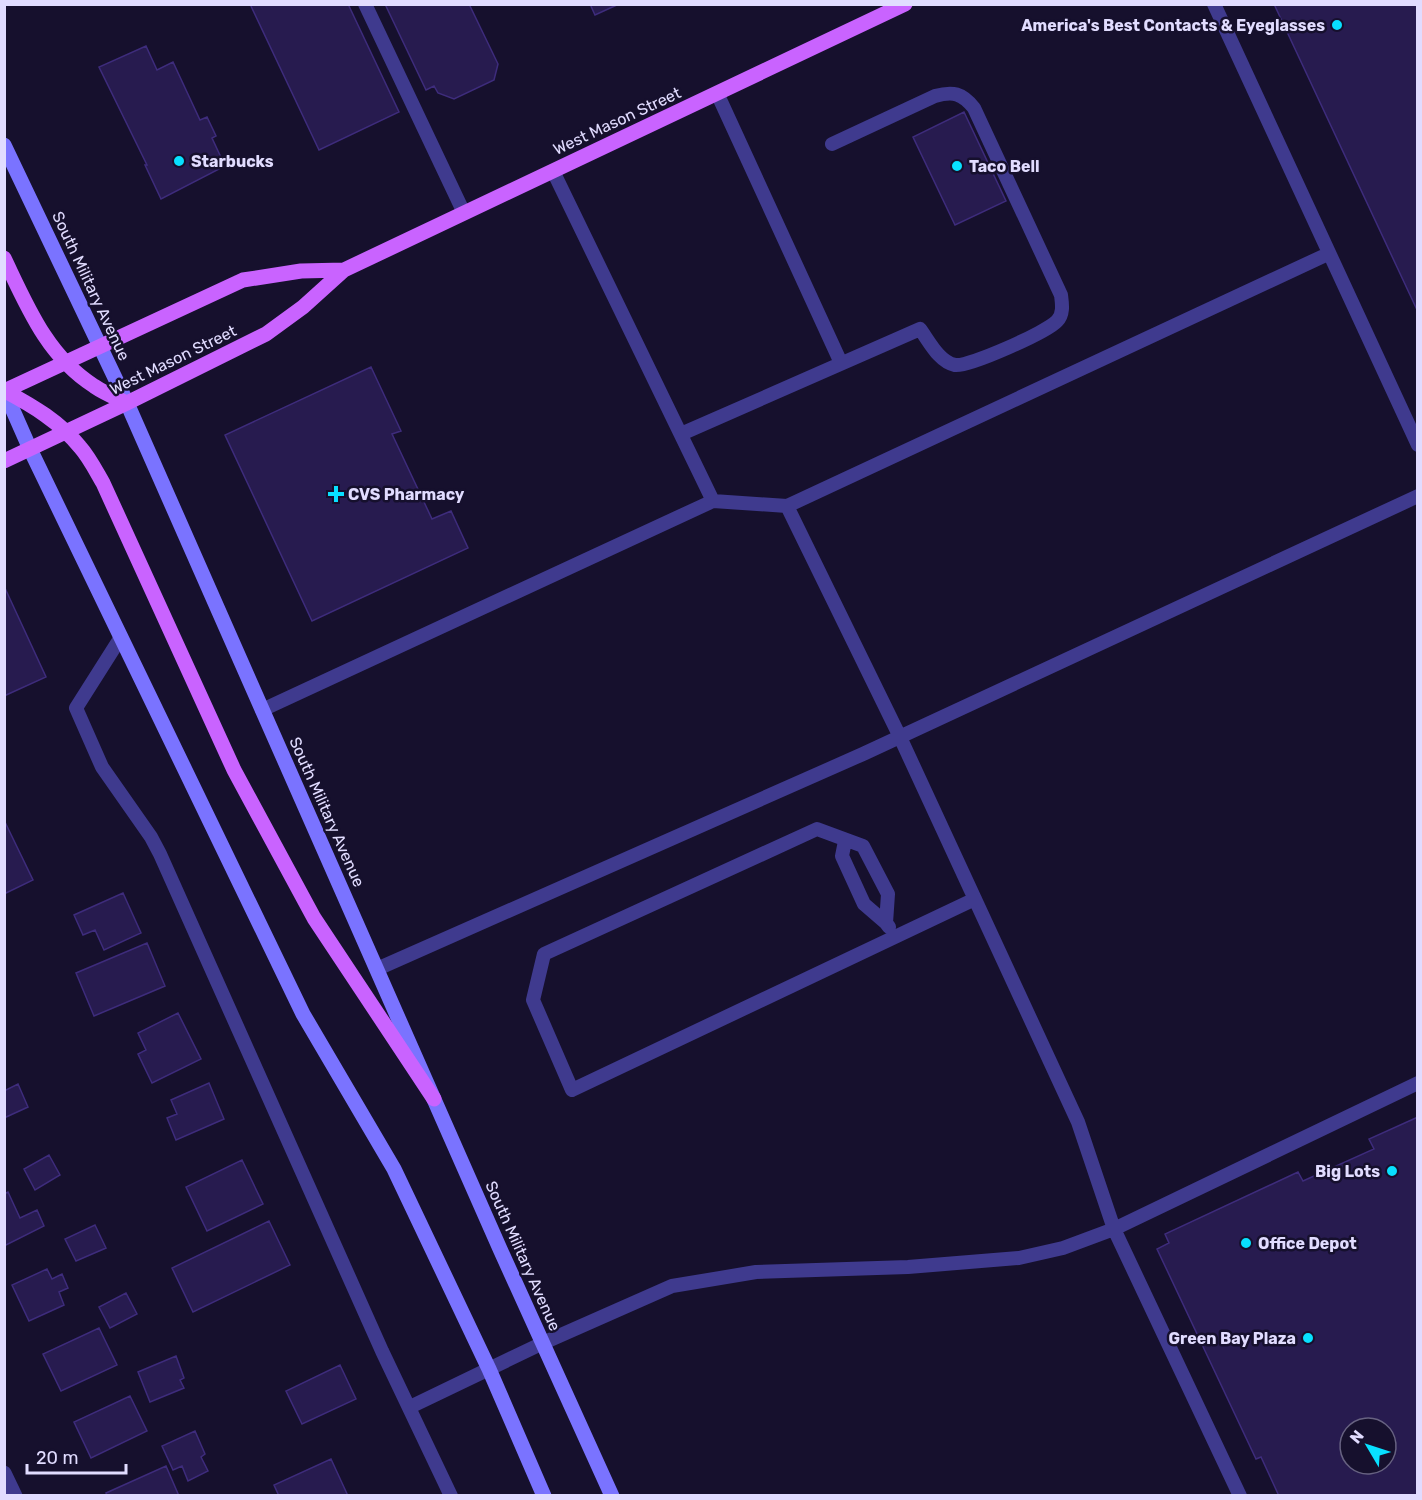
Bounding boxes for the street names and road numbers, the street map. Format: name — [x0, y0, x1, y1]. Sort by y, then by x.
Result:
street label: West Mason Street — [550, 83, 684, 159]
street label: South Military Avenue — [48, 209, 134, 364]
street label: West Mason Street — [107, 321, 239, 399]
street label: South Military Avenue — [285, 734, 369, 890]
street label: South Military Avenue — [481, 1178, 565, 1334]

